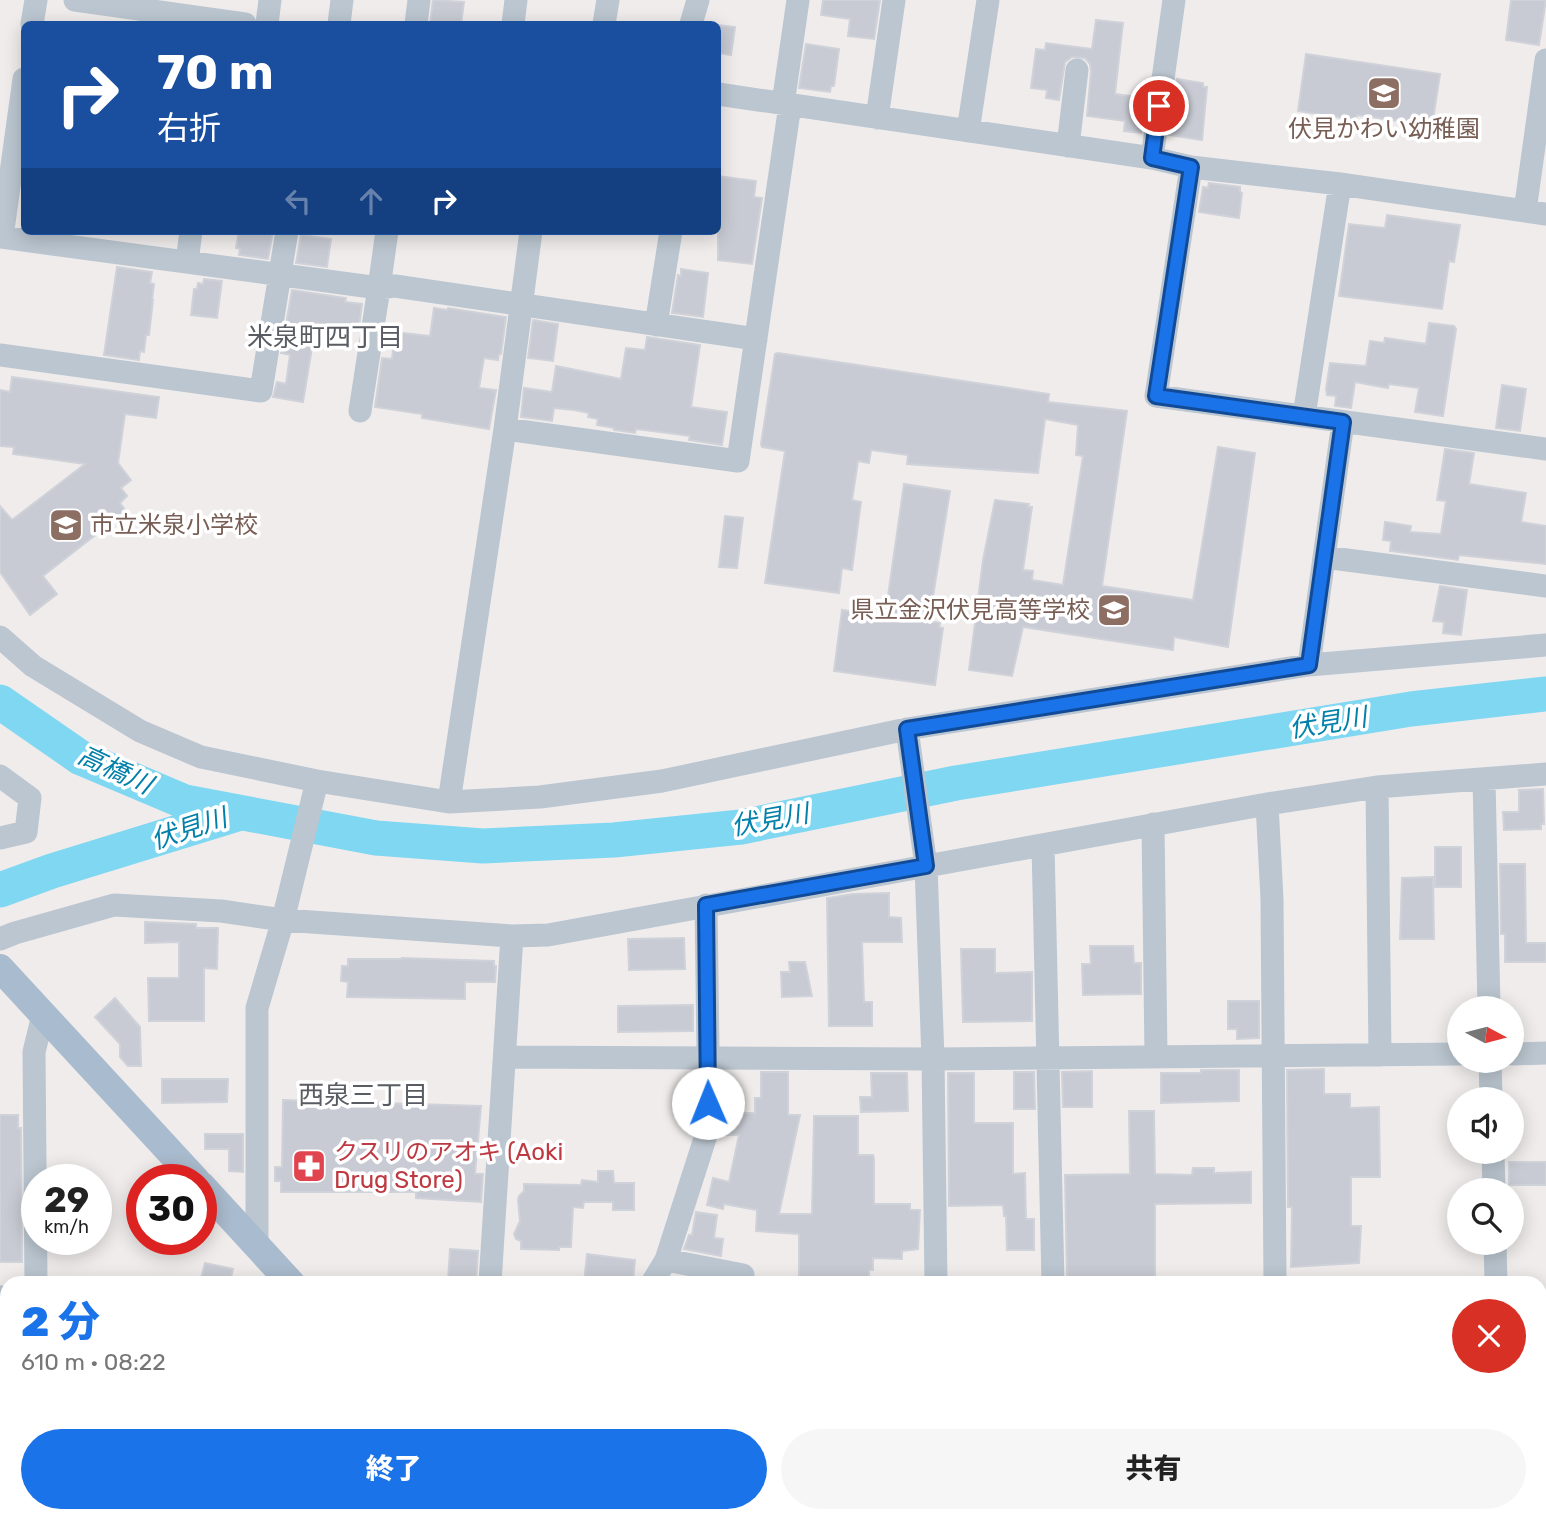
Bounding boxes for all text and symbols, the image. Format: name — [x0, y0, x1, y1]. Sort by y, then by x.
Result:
text: 70 m — [157, 43, 274, 101]
icon: right — [42, 49, 133, 140]
school or university icon: 伏見かわい幼稚園 — [1365, 74, 1403, 112]
pin — [1129, 76, 1189, 136]
icon: arrive — [1140, 87, 1178, 125]
text: 右折 — [157, 109, 221, 147]
place label: 伏見かわい幼稚園 — [1288, 115, 1480, 143]
icon: left — [279, 182, 317, 220]
icon: ahead — [352, 182, 390, 220]
icon: right — [425, 182, 463, 220]
district label: 米泉町四丁目 — [247, 322, 403, 353]
school or university icon: 市立米泉小学校 — [47, 506, 85, 544]
place label: 市立米泉小学校 — [90, 511, 258, 539]
school or university icon: 県立金沢伏見高等学校 — [1095, 591, 1133, 629]
place label: 県立金沢伏見高等学校 — [850, 596, 1090, 624]
water label: 伏見川 — [1287, 701, 1372, 744]
water label: 高橋川 — [73, 739, 160, 802]
water label: 伏見川 — [729, 797, 814, 842]
water label: 伏見川 — [147, 801, 234, 856]
north arrow — [1447, 996, 1524, 1073]
map controls — [1447, 996, 1524, 1255]
position arrow — [671, 1066, 745, 1140]
district label: 西泉三丁目 — [298, 1080, 428, 1111]
button: sound — [1447, 1087, 1524, 1164]
place label: クスリのアオキ (Aoki Drug Store) — [334, 1138, 563, 1194]
pharmacy icon: クスリのアオキ (Aoki Drug Store) — [290, 1147, 328, 1185]
speed limit sign: 30 — [126, 1164, 217, 1255]
button: search — [1447, 1178, 1524, 1255]
text: 29 — [44, 1179, 89, 1221]
text: km/h — [44, 1216, 89, 1238]
text: 2 分 — [21, 1297, 100, 1347]
button: close — [1452, 1299, 1526, 1373]
text: 610 m · 08:22 — [21, 1348, 166, 1376]
button: 終了 — [21, 1429, 767, 1509]
button: 共有 — [781, 1429, 1526, 1509]

